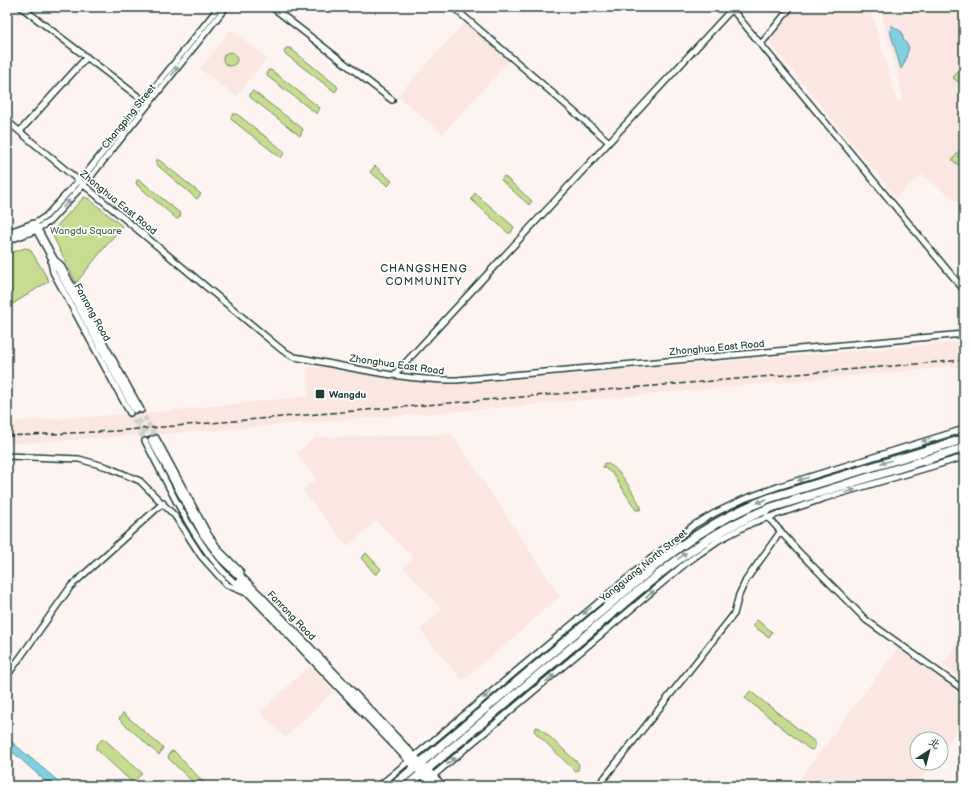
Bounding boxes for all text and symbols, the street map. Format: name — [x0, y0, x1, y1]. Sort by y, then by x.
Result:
one-way arrow — [171, 65, 180, 76]
street label: Changping Street — [99, 82, 158, 151]
street label: Zhonghua East Road — [77, 167, 159, 238]
one-way arrow — [61, 199, 70, 208]
park label: Wangdu Square — [50, 225, 122, 237]
district label: CHANGSHENG COMMUNITY — [380, 262, 468, 288]
street label: Fanrong Road — [71, 281, 113, 344]
street label: Zhonghua East Road — [668, 338, 765, 358]
street label: Zhonghua East Road — [348, 352, 445, 378]
marker: Wangdu — [314, 388, 326, 400]
place label: Wangdu — [329, 389, 367, 401]
one-way arrow — [920, 437, 932, 443]
one-way arrow — [880, 459, 892, 465]
one-way arrow — [796, 476, 808, 482]
one-way arrow — [844, 488, 856, 494]
one-way arrow — [756, 499, 768, 505]
street label: Yangguang North Street — [597, 527, 690, 605]
one-way arrow — [676, 552, 687, 560]
street label: Fanrong Road — [265, 588, 318, 643]
one-way arrow — [645, 590, 655, 599]
one-way arrow — [582, 607, 592, 616]
one-way arrow — [545, 673, 556, 682]
one-way arrow — [482, 691, 493, 700]
north arrow — [909, 731, 949, 771]
text: 北 — [926, 735, 943, 752]
one-way arrow — [445, 757, 456, 766]

